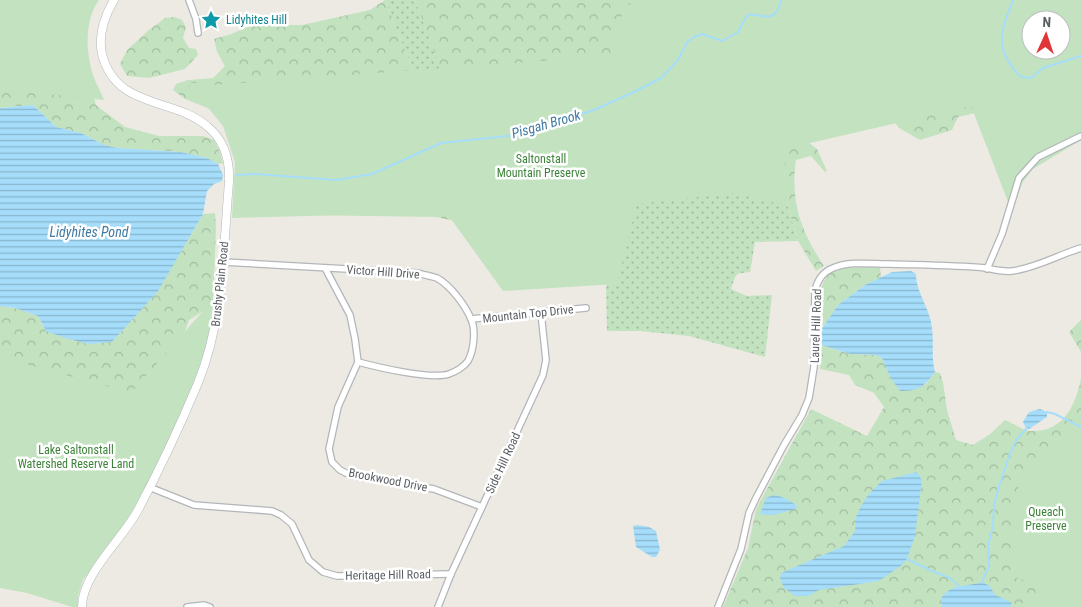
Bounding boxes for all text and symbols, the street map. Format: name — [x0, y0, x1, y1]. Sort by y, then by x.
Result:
place icon: Lidyhites Hill — [200, 9, 222, 31]
north arrow — [1021, 10, 1071, 60]
place label: Lidyhites Hill — [226, 13, 287, 27]
text: N — [1042, 14, 1051, 30]
water label: Pisgah Brook — [510, 106, 583, 141]
park label: Saltonstall Mountain Preserve — [497, 152, 586, 180]
water label: Lidyhites Pond — [50, 224, 129, 240]
street label: Brushy Plain Road — [209, 241, 231, 327]
street label: Victor Hill Drive — [346, 262, 420, 282]
street label: Laurel Hill Road — [808, 288, 824, 363]
street label: Mountain Top Drive — [482, 302, 575, 326]
street label: Side Hill Road — [483, 430, 523, 496]
park label: Lake Saltonstall Watershed Reserve Land — [18, 443, 134, 471]
street label: Brookwood Drive — [347, 465, 429, 495]
park label: Queach Preserve — [1025, 505, 1067, 533]
street label: Heritage Hill Road — [345, 567, 431, 583]

